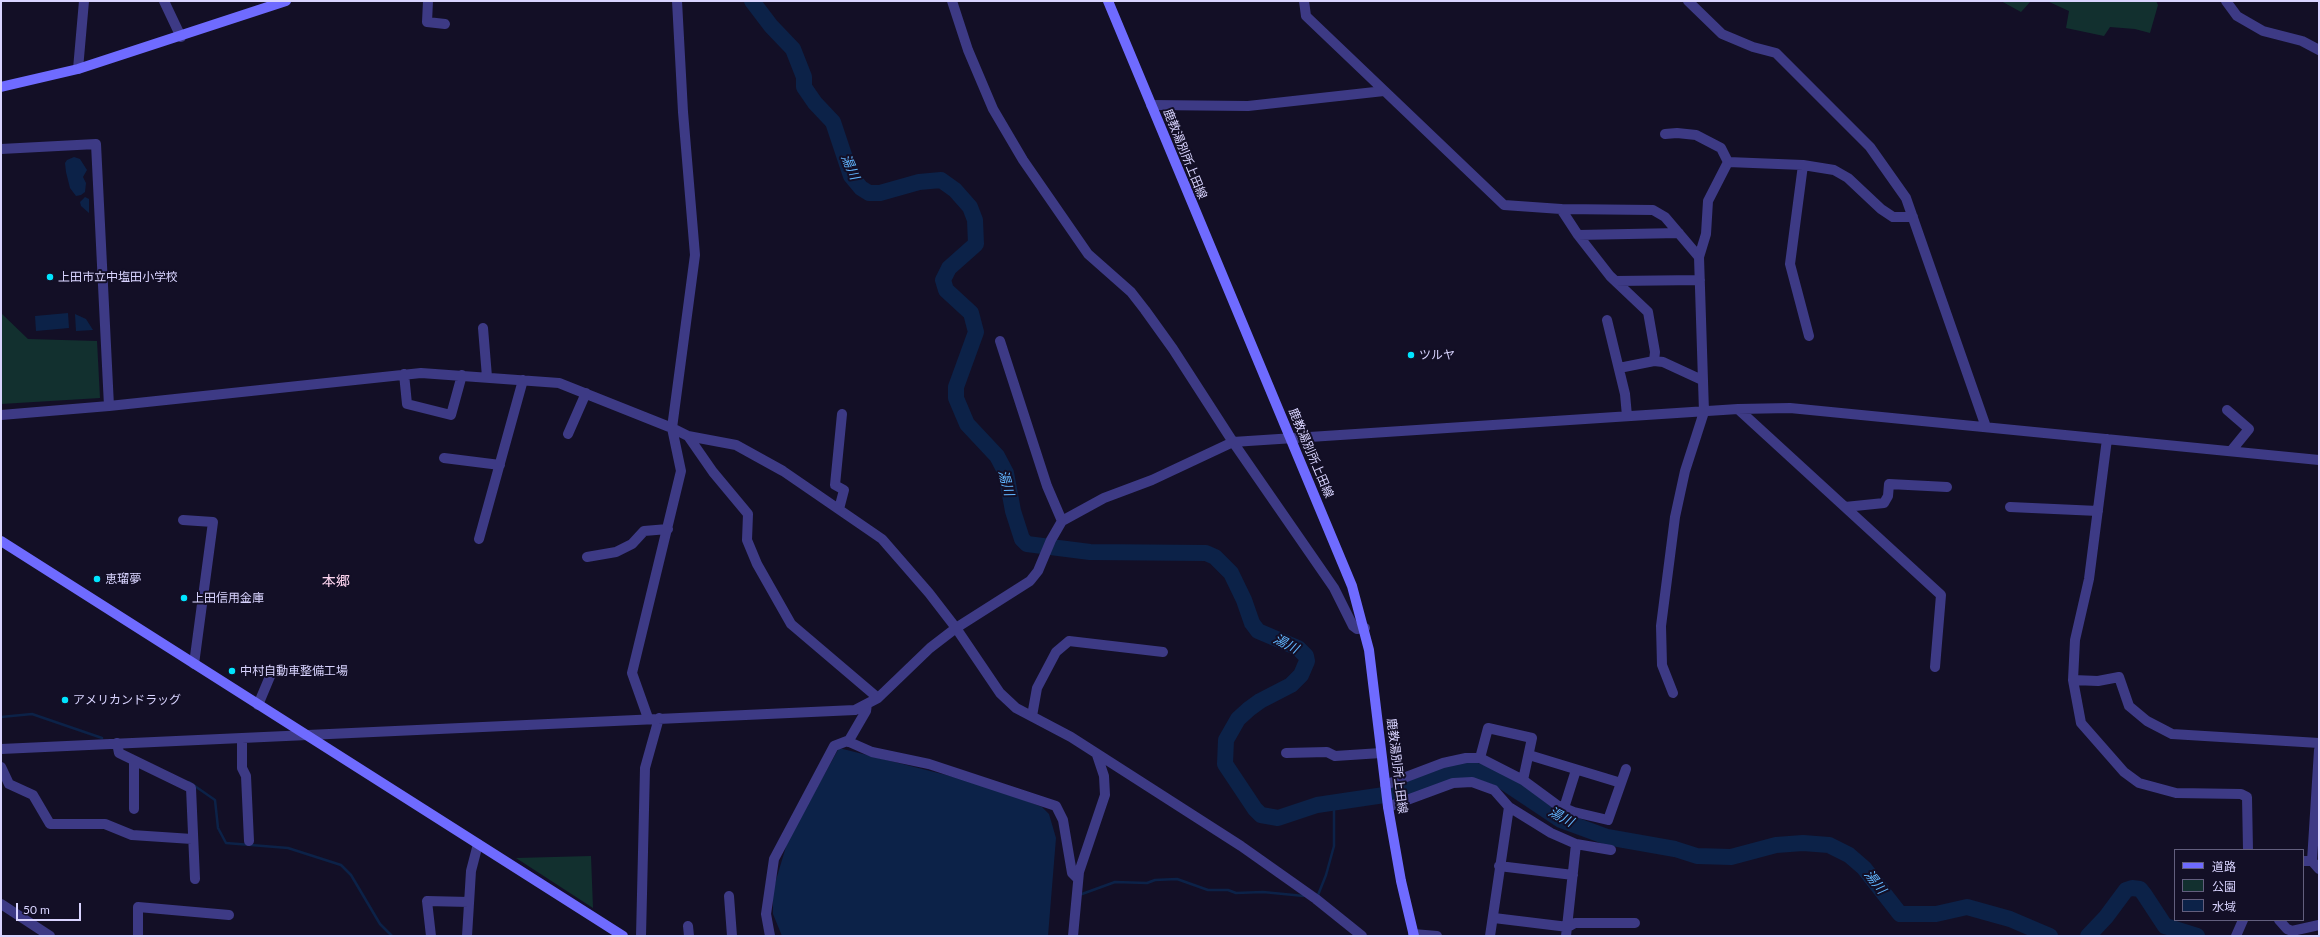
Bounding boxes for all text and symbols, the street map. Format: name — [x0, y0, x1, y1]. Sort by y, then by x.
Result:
street label: 鹿教湯別所上田線 — [1160, 107, 1210, 201]
water label: 湯川 — [838, 152, 862, 182]
place label: 上田市立中塩田小学校 — [58, 270, 178, 284]
marker: 上田市立中塩田小学校 — [45, 272, 55, 282]
place label: ツルヤ — [1419, 348, 1455, 362]
marker: ツルヤ — [1406, 350, 1416, 360]
street label: 鹿教湯別所上田線 — [1286, 406, 1336, 500]
water label: 湯川 — [995, 468, 1017, 498]
place label: 恵瑠夢 — [105, 572, 141, 586]
district label: 本郷 — [322, 573, 350, 589]
marker: 恵瑠夢 — [92, 574, 102, 584]
place label: 上田信用金庫 — [192, 591, 264, 605]
marker: 上田信用金庫 — [179, 593, 189, 603]
water label: 湯川 — [1271, 631, 1301, 657]
place label: 中村自動車整備工場 — [240, 664, 348, 678]
marker: 中村自動車整備工場 — [227, 666, 237, 676]
place label: アメリカンドラッグ — [73, 693, 181, 707]
marker: アメリカンドラッグ — [60, 695, 70, 705]
street label: 鹿教湯別所上田線 — [1384, 717, 1410, 815]
water label: 湯川 — [1546, 804, 1576, 830]
legend — [2174, 849, 2304, 921]
text: 道路 — [2212, 859, 2236, 874]
water label: 湯川 — [1861, 867, 1889, 897]
text: 公園 — [2212, 879, 2236, 894]
scale bar — [18, 895, 83, 921]
text: 水域 — [2212, 899, 2236, 914]
text: 50 m — [23, 902, 50, 917]

